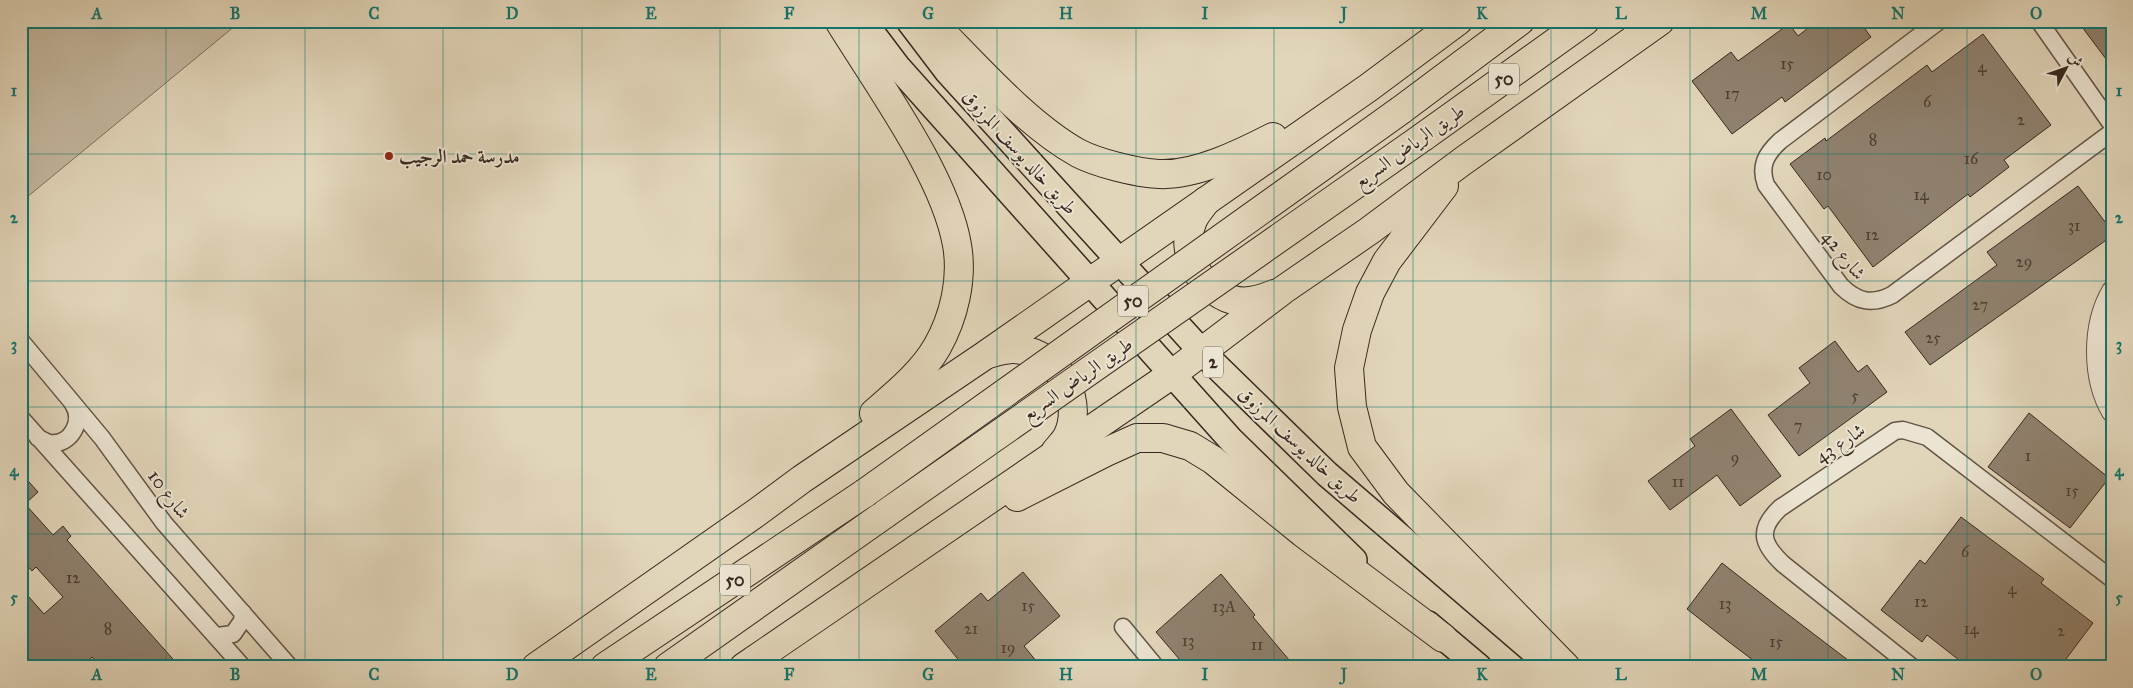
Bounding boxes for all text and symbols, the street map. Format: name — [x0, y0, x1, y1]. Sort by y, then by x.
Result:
text: A — [91, 4, 103, 23]
text: B — [230, 4, 240, 23]
text: C — [369, 4, 380, 23]
text: D — [506, 4, 519, 23]
text: E — [645, 4, 657, 23]
text: F — [784, 4, 795, 23]
text: G — [922, 4, 934, 23]
text: H — [1059, 4, 1073, 23]
text: I — [1202, 4, 1209, 23]
text: J — [1339, 4, 1348, 24]
text: K — [1476, 4, 1488, 23]
text: L — [1615, 4, 1627, 23]
text: M — [1751, 4, 1768, 23]
text: N — [1891, 4, 1905, 23]
text: O — [2030, 4, 2042, 23]
north arrow — [2040, 42, 2090, 92]
text: ش — [2064, 49, 2086, 71]
house number: 15 — [1780, 54, 1794, 73]
house number: 4 — [1978, 57, 1988, 76]
road number: 50 — [1489, 64, 1519, 95]
text: 1 — [11, 81, 18, 100]
text: 1 — [2116, 81, 2123, 100]
house number: 17 — [1725, 84, 1739, 103]
street label: طريق خالد يوسف المرزوق — [957, 85, 1082, 220]
house number: 6 — [1923, 92, 1932, 111]
street label: طريق الرياض السريع — [1349, 99, 1472, 198]
house number: 2 — [2017, 110, 2025, 129]
house number: 8 — [1869, 130, 1877, 149]
place label: مدرسة حمد الرجيب — [399, 145, 520, 169]
house number: 16 — [1964, 149, 1979, 168]
marker: مدرسة حمد الرجيب — [383, 150, 395, 162]
house number: 10 — [1816, 165, 1832, 184]
house number: 14 — [1913, 185, 1930, 204]
text: 2 — [10, 208, 19, 227]
text: 2 — [2115, 208, 2124, 227]
house number: 31 — [2068, 216, 2080, 235]
house number: 12 — [1865, 225, 1879, 244]
street label: شارع 42 — [1814, 226, 1871, 287]
house number: 29 — [2016, 252, 2032, 271]
road number: 50 — [1118, 286, 1148, 316]
house number: 27 — [1972, 295, 1988, 314]
house number: 25 — [1925, 328, 1941, 347]
street label: طريق الرياض السريع — [1017, 332, 1140, 431]
text: 3 — [11, 335, 17, 355]
text: 3 — [2116, 335, 2122, 355]
road number: 2 — [1203, 347, 1223, 378]
street label: طريق خالد يوسف المرزوق — [1233, 382, 1367, 509]
house number: 5 — [1851, 386, 1859, 405]
house number: 7 — [1794, 416, 1802, 435]
street label: شارع 43 — [1811, 418, 1872, 471]
house number: 1 — [2025, 446, 2031, 465]
house number: 9 — [1731, 448, 1739, 467]
text: 4 — [10, 461, 20, 481]
text: 4 — [2115, 461, 2125, 481]
street label: شارع 10 — [140, 465, 195, 526]
house number: 11 — [1672, 472, 1684, 491]
house number: 15 — [2065, 481, 2079, 500]
house number: 6 — [1961, 542, 1970, 561]
road number: 50 — [720, 564, 750, 596]
house number: 12 — [66, 568, 80, 587]
house number: 4 — [2008, 579, 2018, 598]
text: 5 — [10, 588, 18, 607]
text: 5 — [2115, 588, 2123, 607]
house number: 12 — [1914, 592, 1928, 611]
house number: 13 — [1719, 594, 1731, 613]
house number: 15 — [1021, 596, 1035, 615]
house number: 13A — [1212, 597, 1236, 616]
house number: 8 — [104, 619, 112, 638]
house number: 21 — [964, 619, 978, 638]
house number: 14 — [1963, 619, 1980, 638]
house number: 2 — [2057, 621, 2065, 640]
house number: 13 — [1182, 631, 1194, 650]
house number: 15 — [1769, 632, 1783, 651]
house number: 11 — [1251, 635, 1263, 654]
house number: 19 — [1001, 638, 1015, 657]
text: A — [91, 665, 103, 684]
text: B — [230, 665, 240, 684]
text: C — [369, 665, 380, 684]
text: D — [506, 665, 519, 684]
text: E — [645, 665, 657, 684]
text: F — [784, 665, 795, 684]
text: G — [922, 665, 934, 684]
text: H — [1059, 665, 1073, 684]
text: I — [1202, 665, 1209, 684]
text: J — [1339, 665, 1348, 685]
text: K — [1476, 665, 1488, 684]
text: L — [1615, 665, 1627, 684]
text: M — [1751, 665, 1768, 684]
text: N — [1891, 665, 1905, 684]
text: O — [2030, 665, 2042, 684]

